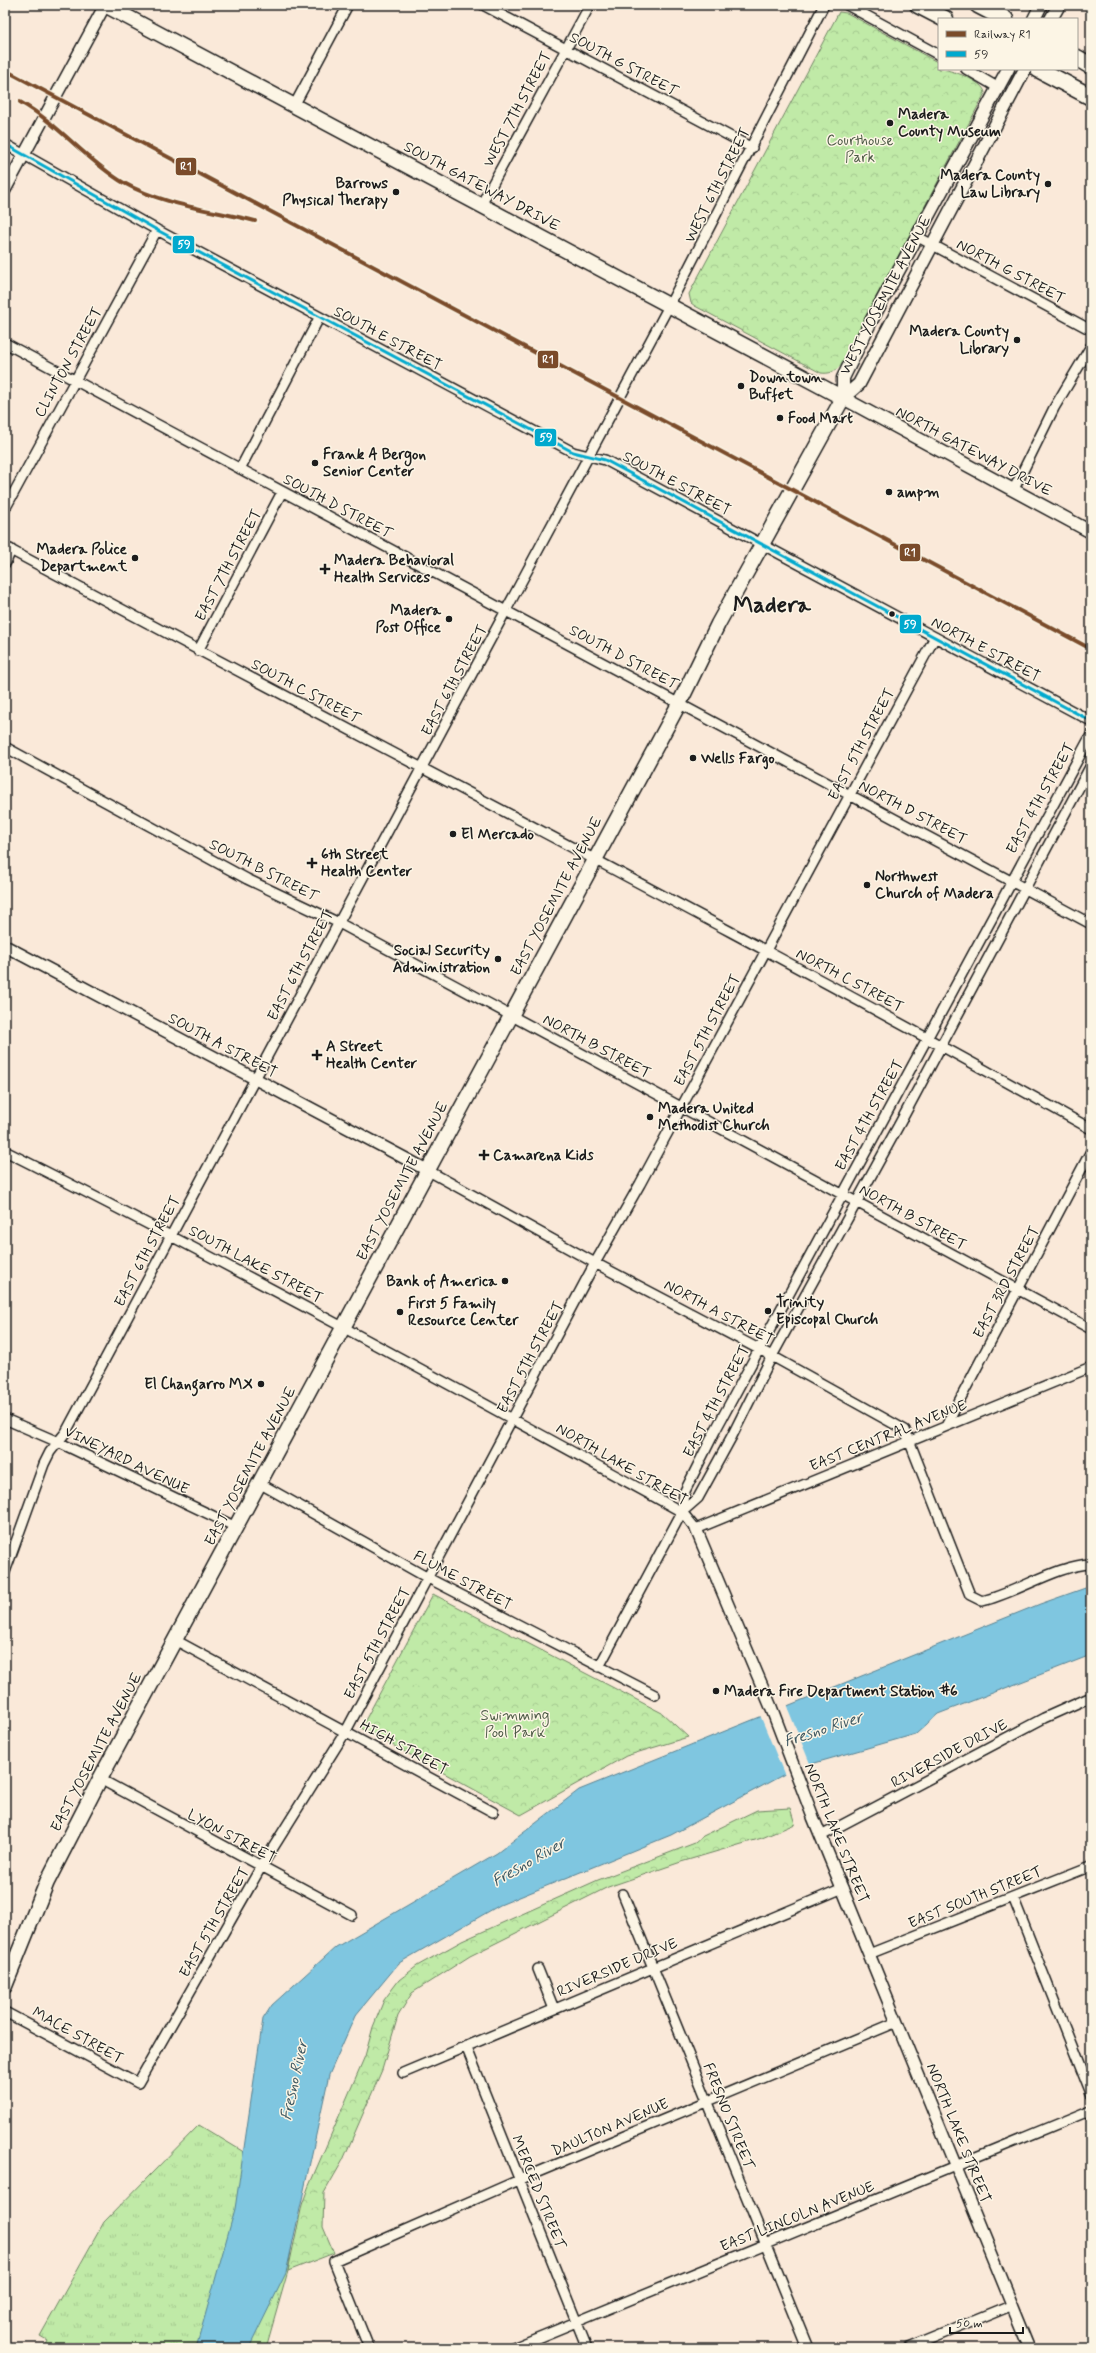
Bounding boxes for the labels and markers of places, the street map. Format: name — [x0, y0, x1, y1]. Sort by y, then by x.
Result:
place label: Madera County Museum — [898, 105, 1001, 142]
marker: Madera County Museum — [885, 118, 895, 128]
place label: Madera County Law Library — [940, 166, 1040, 203]
place label: Barrows Physical Therapy — [282, 174, 388, 211]
marker: Madera County Law Library — [1043, 179, 1053, 189]
marker: Barrows Physical Therapy — [391, 187, 401, 197]
place label: Madera County Library — [909, 322, 1009, 359]
marker: Madera County Library — [1012, 335, 1022, 345]
place label: Downtown Buffet — [749, 368, 823, 405]
marker: Downtown Buffet — [736, 381, 746, 391]
place label: Food Mart — [788, 409, 853, 429]
marker: Food Mart — [775, 413, 785, 423]
place label: Frank A Bergon Senior Center — [323, 445, 426, 482]
marker: Frank A Bergon Senior Center — [310, 458, 320, 468]
place label: ampm — [897, 483, 939, 503]
marker: ampm — [884, 487, 894, 497]
place label: Madera Police Department — [36, 540, 128, 577]
place label: Madera Behavioral Health Services — [334, 551, 454, 588]
marker: Madera Police Department — [130, 553, 140, 563]
marker: Madera Behavioral Health Services — [319, 563, 331, 575]
place label: Madera Post Office — [376, 601, 442, 638]
unlabelled marker — [887, 609, 897, 619]
marker: Madera Post Office — [444, 614, 454, 624]
place label: Wells Fargo — [700, 749, 775, 770]
marker: Wells Fargo — [688, 753, 698, 763]
place label: El Mercado — [461, 825, 534, 845]
marker: El Mercado — [448, 829, 458, 839]
place label: 6th Street Health Center — [321, 845, 413, 882]
marker: 6th Street Health Center — [306, 857, 318, 869]
place label: Northwest Church of Madera — [875, 867, 994, 904]
marker: Northwest Church of Madera — [862, 880, 872, 890]
place label: Social Security Administration — [393, 941, 490, 978]
marker: Social Security Administration — [493, 954, 503, 964]
place label: A Street Health Center — [326, 1037, 418, 1074]
marker: A Street Health Center — [311, 1049, 323, 1061]
place label: Madera United Methodist Church — [658, 1099, 770, 1136]
marker: Madera United Methodist Church — [645, 1112, 655, 1122]
place label: Camarena Kids — [493, 1146, 594, 1166]
marker: Camarena Kids — [478, 1149, 490, 1161]
place label: Bank of America — [386, 1272, 498, 1292]
marker: Bank of America — [500, 1276, 510, 1286]
place label: Trinity Episcopal Church — [776, 1293, 878, 1330]
place label: First 5 Family Resource Center — [408, 1294, 519, 1331]
marker: Trinity Episcopal Church — [763, 1306, 773, 1316]
marker: First 5 Family Resource Center — [395, 1307, 405, 1317]
place label: El Changarro MX — [144, 1375, 253, 1397]
marker: El Changarro MX — [256, 1379, 266, 1389]
place label: Madera Fire Department Station #6 — [724, 1682, 958, 1702]
marker: Madera Fire Department Station #6 — [711, 1686, 721, 1696]

